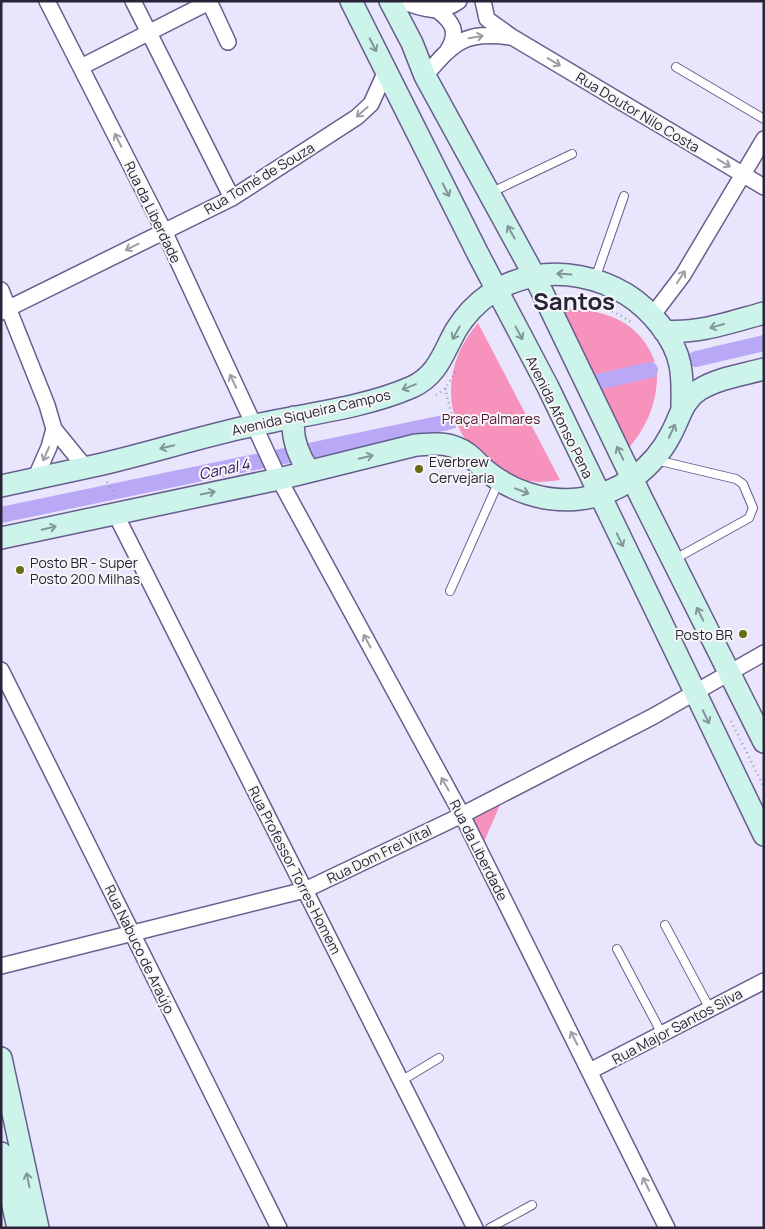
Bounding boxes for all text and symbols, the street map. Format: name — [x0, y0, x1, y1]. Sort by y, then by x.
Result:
one-way arrow — [467, 31, 483, 41]
one-way arrow — [369, 37, 378, 52]
one-way arrow — [546, 58, 561, 68]
street label: Rua Doutor Nilo Costa — [573, 67, 703, 157]
one-way arrow — [356, 106, 369, 118]
one-way arrow — [113, 133, 122, 148]
street label: Rua Tomé de Souza — [200, 138, 318, 218]
street label: Rua da Liberdade — [120, 158, 186, 266]
one-way arrow — [716, 158, 731, 168]
one-way arrow — [442, 182, 451, 197]
one-way arrow — [506, 225, 516, 240]
one-way arrow — [125, 243, 140, 252]
one-way arrow — [557, 270, 573, 279]
one-way arrow — [676, 270, 686, 284]
district label: Santos — [533, 284, 615, 317]
one-way arrow — [709, 321, 725, 331]
one-way arrow — [515, 325, 524, 340]
one-way arrow — [451, 326, 461, 341]
street label: Avenida Afonso Pena — [522, 352, 598, 482]
one-way arrow — [227, 374, 237, 389]
one-way arrow — [402, 382, 417, 392]
street label: Avenida Siqueira Campos — [230, 384, 392, 440]
park label: Praça Palmares — [442, 409, 540, 428]
one-way arrow — [668, 424, 677, 439]
one-way arrow — [159, 443, 175, 453]
one-way arrow — [41, 446, 51, 461]
one-way arrow — [615, 446, 624, 461]
one-way arrow — [357, 451, 373, 461]
place label: Everbrew Cervejaria — [429, 452, 495, 487]
water label: Canal 4 — [197, 453, 252, 485]
marker: Everbrew Cervejaria — [413, 463, 425, 475]
one-way arrow — [514, 487, 529, 496]
one-way arrow — [199, 488, 215, 498]
one-way arrow — [40, 523, 56, 532]
one-way arrow — [616, 532, 625, 547]
place label: Posto BR - Super Posto 200 Milhas — [30, 553, 140, 588]
marker: Posto BR - Super Posto 200 Milhas — [14, 564, 26, 576]
one-way arrow — [695, 607, 705, 622]
place label: Posto BR — [675, 625, 733, 644]
marker: Posto BR — [737, 628, 749, 640]
one-way arrow — [362, 635, 372, 649]
one-way arrow — [702, 709, 711, 724]
one-way arrow — [440, 777, 449, 792]
street label: Rua Professor Torres Homem — [244, 783, 346, 957]
street label: Rua da Liberdade — [445, 796, 513, 904]
street label: Rua Dom Frei Vital — [323, 820, 435, 888]
street label: Rua Nabuco de Araújo — [101, 881, 179, 1017]
street label: Rua Major Santos Silva — [609, 984, 745, 1068]
one-way arrow — [569, 1031, 578, 1046]
one-way arrow — [23, 1173, 32, 1189]
one-way arrow — [641, 1177, 650, 1192]

